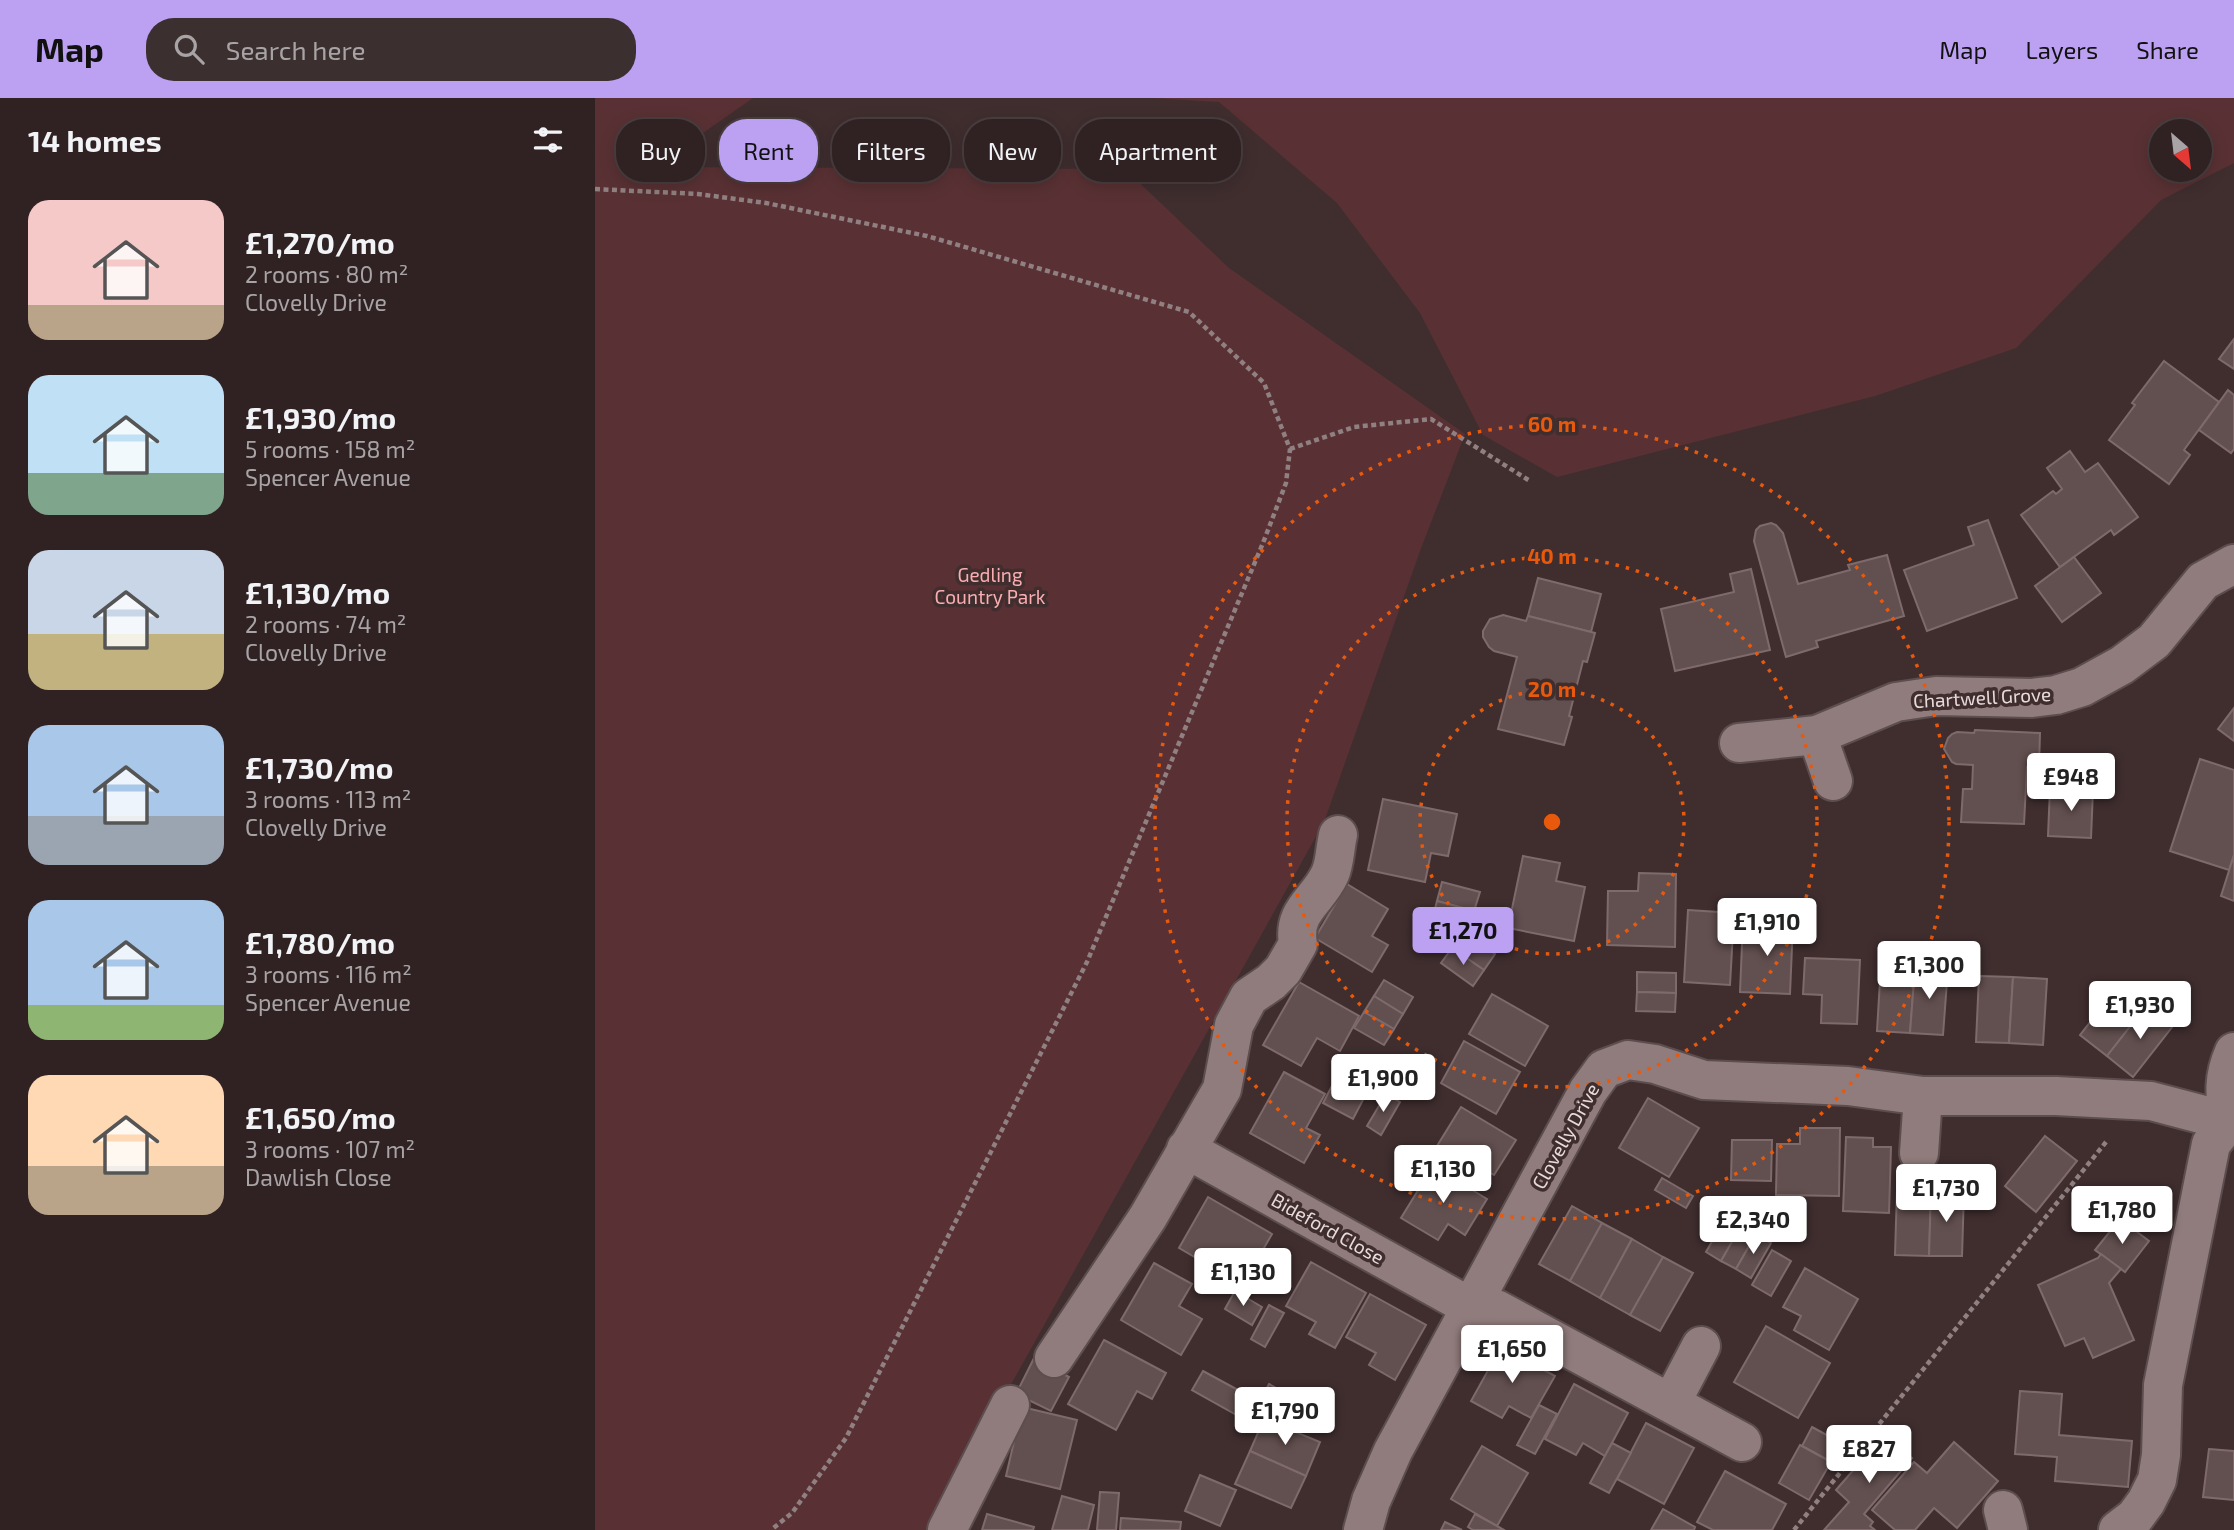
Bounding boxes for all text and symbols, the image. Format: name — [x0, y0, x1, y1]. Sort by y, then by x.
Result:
search box — [146, 18, 636, 81]
text: Map — [35, 29, 104, 69]
icon: search — [170, 30, 208, 68]
text: Search here — [226, 34, 365, 65]
text: Map — [1939, 35, 1987, 64]
text: Layers — [2025, 35, 2098, 64]
text: Share — [2136, 35, 2199, 64]
chip: Buy — [616, 119, 705, 182]
chip: Rent — [719, 119, 818, 182]
chip: Filters — [832, 119, 950, 182]
chip: New — [964, 119, 1061, 182]
chip: Apartment — [1075, 119, 1241, 182]
north arrow — [2149, 119, 2212, 182]
map controls — [2149, 119, 2212, 182]
icon: filters — [529, 121, 567, 159]
text: 14 homes — [28, 122, 162, 158]
text: £1,270/mo — [245, 224, 395, 260]
icon: home — [84, 228, 168, 312]
text: 2 rooms · 80 m² — [245, 260, 408, 288]
text: Clovelly Drive — [245, 288, 387, 316]
text: £1,930/mo — [245, 399, 396, 435]
icon: home — [84, 403, 168, 487]
text: 60 m — [1528, 411, 1576, 436]
text: 5 rooms · 158 m² — [245, 435, 415, 463]
text: Spencer Avenue — [245, 463, 411, 491]
text: 40 m — [1527, 543, 1577, 568]
park label: Gedling Country Park — [934, 563, 1046, 608]
text: £1,130/mo — [245, 574, 390, 610]
icon: home — [84, 578, 168, 662]
text: 2 rooms · 74 m² — [245, 610, 406, 638]
text: Clovelly Drive — [245, 638, 387, 666]
text: 20 m — [1528, 676, 1576, 701]
street label: Chartwell Grove — [1912, 682, 2052, 712]
text: £1,730/mo — [245, 749, 393, 785]
icon: home — [84, 753, 168, 837]
pin: £948 — [2030, 754, 2112, 813]
text: £948 — [2043, 762, 2099, 790]
text: 3 rooms · 113 m² — [245, 785, 411, 813]
centre of rings — [1540, 810, 1564, 834]
text: Clovelly Drive — [245, 813, 387, 841]
pin: £1,910 — [1710, 898, 1824, 958]
text: £1,910 — [1734, 907, 1801, 935]
pin: £1,270 — [1406, 908, 1520, 967]
text: £1,270 — [1429, 916, 1498, 944]
text: £1,780/mo — [245, 924, 395, 960]
icon: home — [84, 928, 168, 1012]
pin: £1,300 — [1872, 942, 1986, 1001]
text: £1,300 — [1893, 950, 1965, 978]
text: 3 rooms · 116 m² — [245, 960, 412, 988]
pin: £1,930 — [2083, 982, 2197, 1041]
text: Spencer Avenue — [245, 988, 411, 1016]
text: £1,930 — [2105, 990, 2175, 1018]
pin: £1,900 — [1326, 1054, 1440, 1114]
text: £1,900 — [1347, 1063, 1419, 1091]
street label: Clovelly Drive — [1527, 1079, 1603, 1193]
text: £1,650/mo — [245, 1099, 396, 1135]
icon: home — [84, 1103, 168, 1187]
text: 3 rooms · 107 m² — [245, 1135, 415, 1163]
pin: £1,130 — [1386, 1146, 1500, 1205]
text: £1,130 — [1410, 1154, 1476, 1182]
text: Dawlish Close — [245, 1163, 392, 1191]
pin: £1,730 — [1889, 1164, 2003, 1224]
text: £1,730 — [1912, 1173, 1980, 1201]
pin: £1,780 — [2065, 1186, 2179, 1246]
street label: Bideford Close — [1268, 1188, 1388, 1268]
text: £1,780 — [2087, 1195, 2157, 1223]
pin: £2,340 — [1696, 1196, 1810, 1256]
text: £2,340 — [1716, 1205, 1790, 1233]
pin: £1,130 — [1186, 1248, 1300, 1308]
text: £1,130 — [1210, 1257, 1276, 1285]
pin: £1,650 — [1455, 1326, 1569, 1385]
text: £1,650 — [1477, 1334, 1547, 1362]
pin: £1,790 — [1228, 1388, 1342, 1447]
text: £1,790 — [1251, 1396, 1319, 1424]
pin: £827 — [1828, 1426, 1910, 1485]
text: £827 — [1842, 1434, 1896, 1462]

